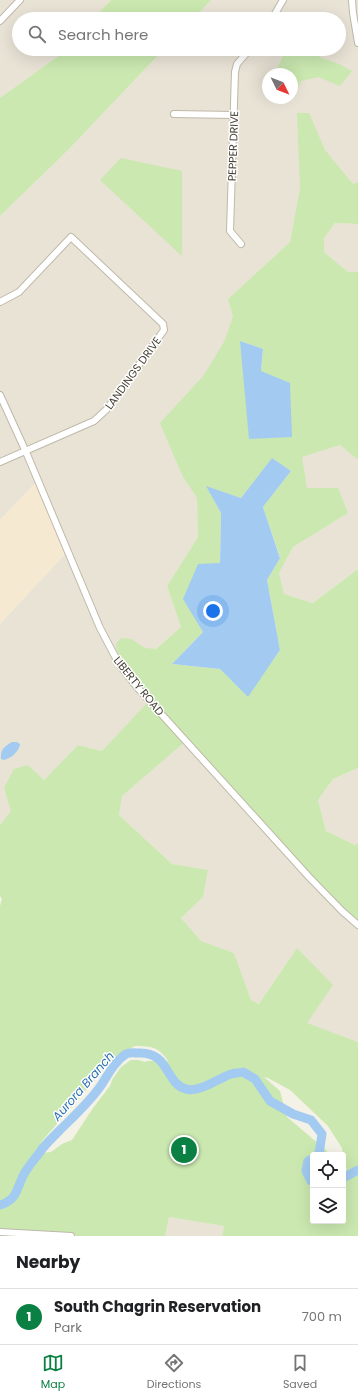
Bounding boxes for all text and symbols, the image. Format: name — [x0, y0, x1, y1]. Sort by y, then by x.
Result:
search box — [12, 12, 346, 56]
icon: search — [26, 23, 48, 45]
text: Search here — [58, 24, 148, 45]
north arrow — [262, 68, 298, 104]
street label: PEPPER DRIVE — [224, 111, 242, 181]
street label: LANDINGS DRIVE — [101, 333, 165, 413]
your location — [203, 601, 223, 621]
street label: LIBERTY ROAD — [110, 653, 168, 719]
water label: Aurora Branch — [47, 1048, 118, 1125]
pin: 1 — [171, 1135, 197, 1165]
map controls — [310, 1152, 346, 1224]
button: locate — [310, 1152, 346, 1188]
button: layers — [310, 1188, 346, 1224]
text: Nearby — [16, 1250, 80, 1274]
text: South Chagrin Reservation — [54, 1296, 261, 1317]
text: 1 — [27, 1307, 31, 1326]
text: 700 m — [302, 1307, 342, 1326]
text: Park — [54, 1318, 82, 1337]
tab: Map — [41, 1352, 65, 1393]
tab: Directions — [147, 1352, 201, 1393]
tab: Saved — [283, 1352, 317, 1393]

